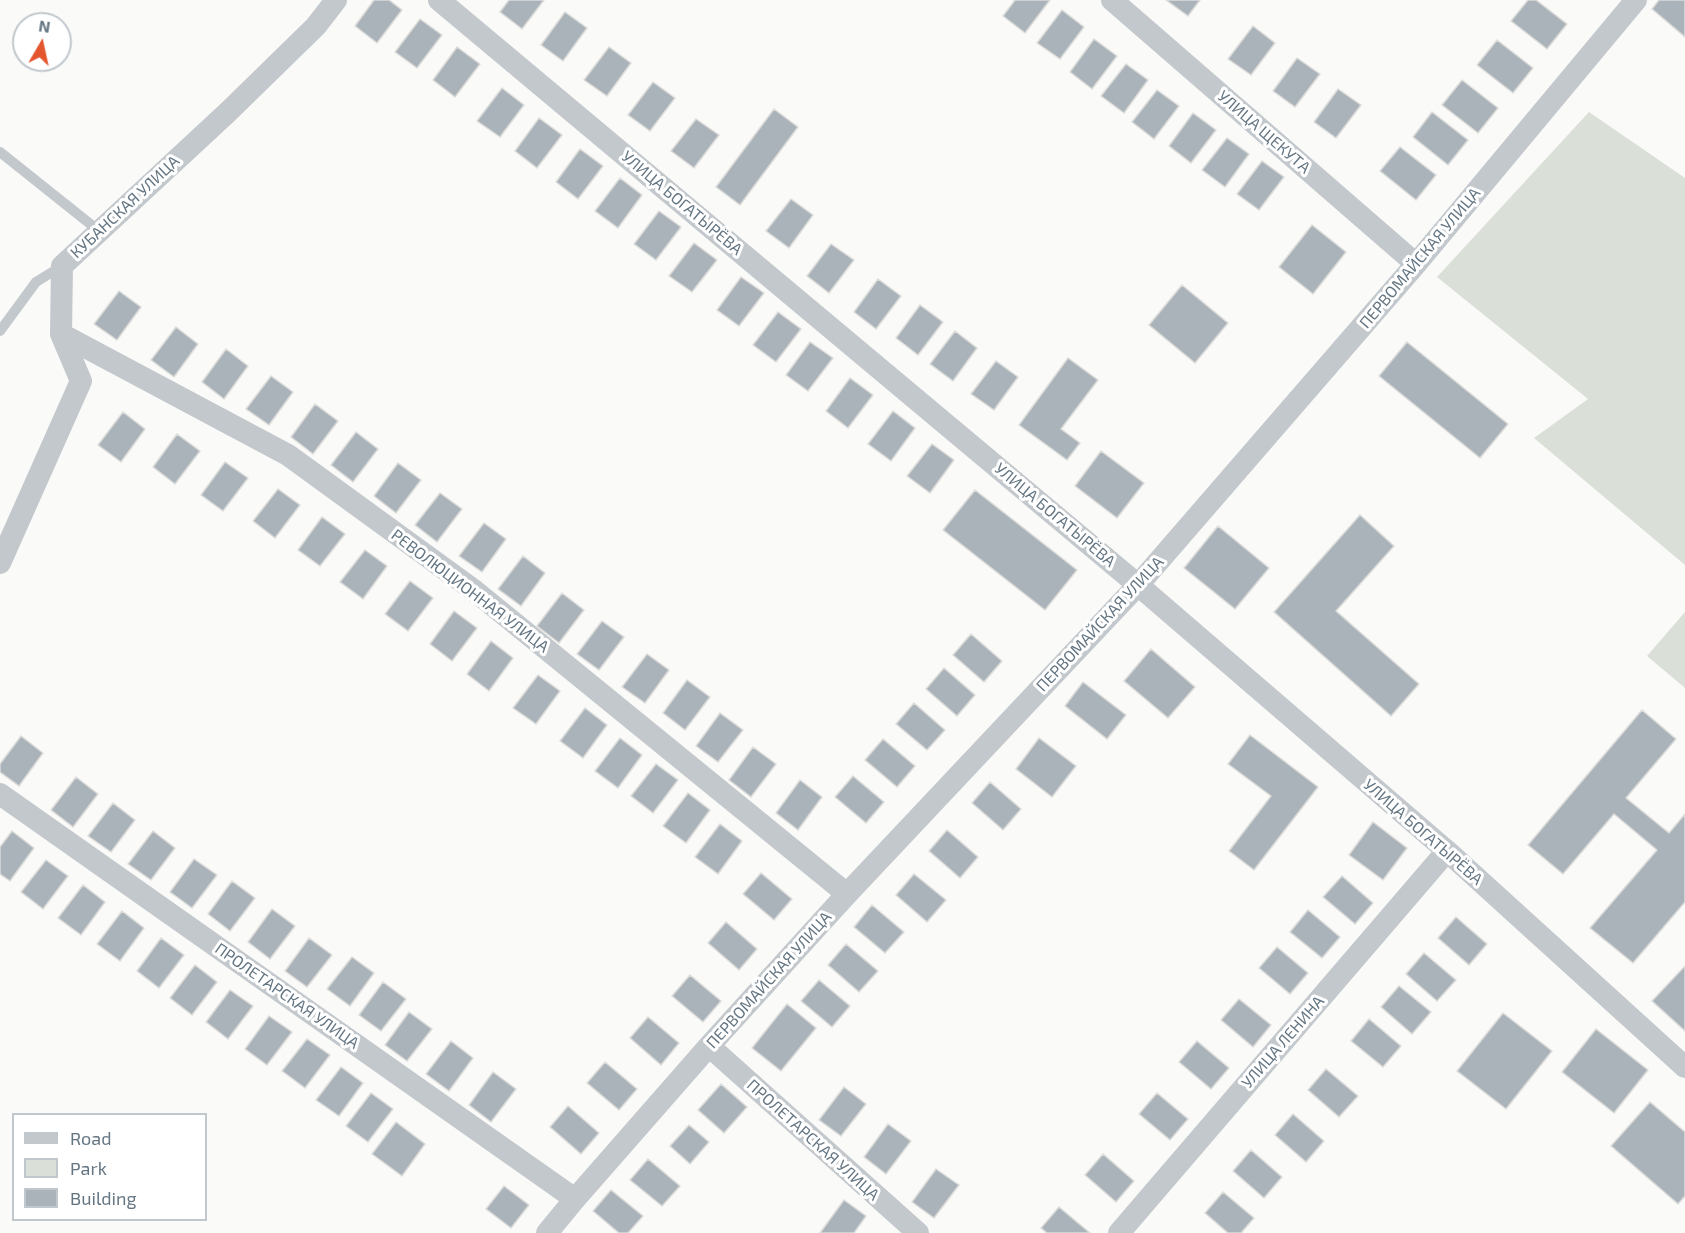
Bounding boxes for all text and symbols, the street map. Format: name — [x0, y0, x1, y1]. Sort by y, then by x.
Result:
north arrow — [12, 12, 72, 72]
text: N — [37, 15, 52, 36]
street label: УЛИЦА ЩЕКУТА — [1214, 87, 1314, 177]
street label: УЛИЦА БОГАТЫРЁВА — [618, 147, 746, 259]
street label: КУБАНСКАЯ УЛИЦА — [67, 152, 183, 262]
street label: ПЕРВОМАЙСКАЯ УЛИЦА — [1356, 184, 1484, 332]
street label: УЛИЦА БОГАТЫРЁВА — [991, 459, 1119, 571]
street label: РЕВОЛЮЦИОННАЯ УЛИЦА — [387, 525, 553, 657]
street label: ПЕРВОМАЙСКАЯ УЛИЦА — [1032, 553, 1168, 695]
street label: УЛИЦА БОГАТЫРЁВА — [1359, 775, 1487, 889]
street label: ПЕРВОМАЙСКАЯ УЛИЦА — [702, 908, 836, 1052]
street label: ПРОЛЕТАРСКАЯ УЛИЦА — [211, 939, 363, 1053]
street label: УЛИЦА ЛЕНИНА — [1238, 992, 1328, 1092]
street label: ПРОЛЕТАРСКАЯ УЛИЦА — [743, 1075, 883, 1205]
legend — [12, 1113, 207, 1221]
text: Road — [70, 1127, 111, 1149]
text: Park — [70, 1157, 107, 1179]
text: Building — [70, 1187, 137, 1209]

